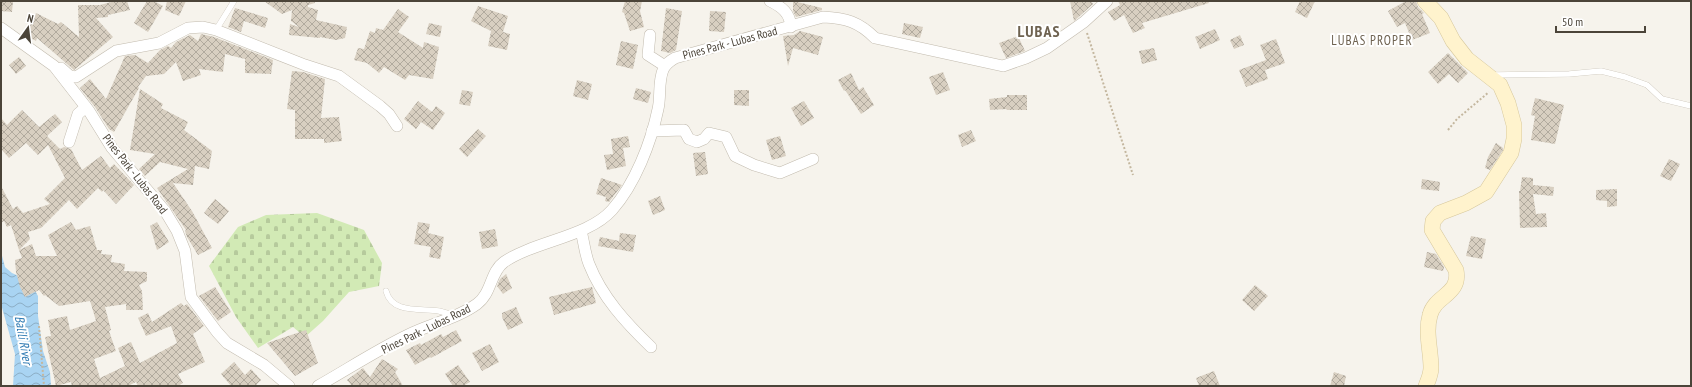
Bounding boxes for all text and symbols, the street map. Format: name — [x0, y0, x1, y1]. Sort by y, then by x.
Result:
north arrow — [8, 8, 48, 48]
scale bar — [1556, 8, 1645, 34]
text: N — [26, 11, 35, 26]
text: 50 m — [1562, 14, 1583, 29]
district label: LUBAS — [1018, 21, 1060, 41]
street label: Pines Park - Lubas Road — [681, 23, 779, 62]
district label: LUBAS PROPER — [1331, 32, 1413, 49]
street label: Pines Park - Lubas Road — [100, 131, 171, 217]
street label: Pines Park - Lubas Road — [379, 301, 473, 357]
water label: Balili River — [11, 315, 37, 368]

